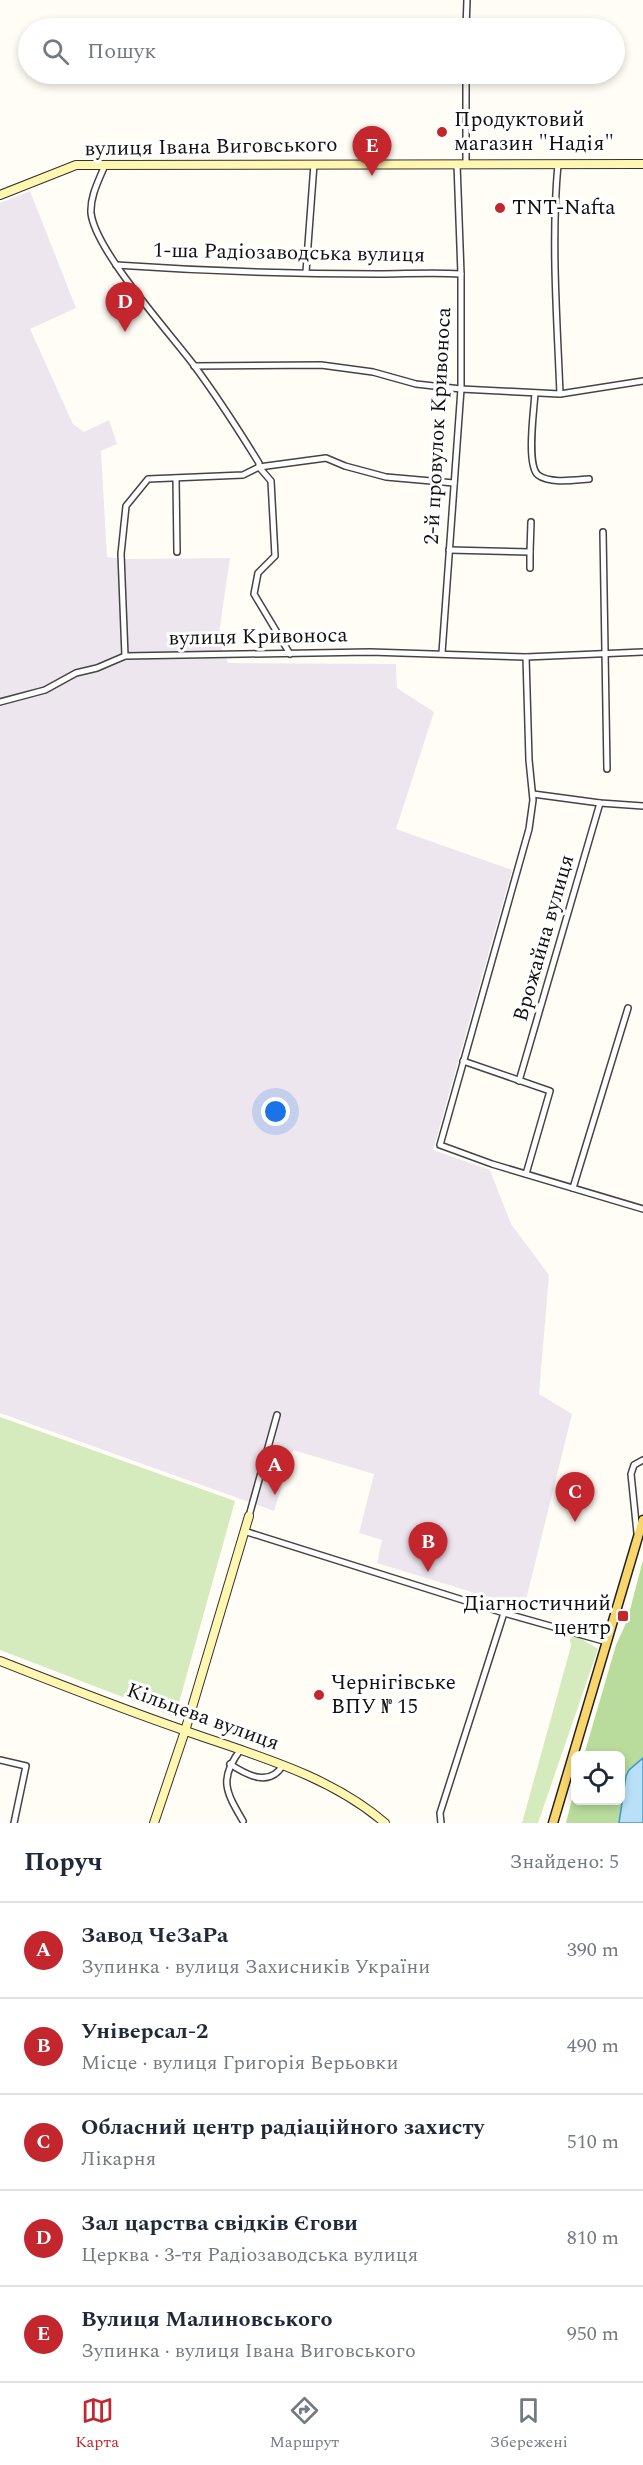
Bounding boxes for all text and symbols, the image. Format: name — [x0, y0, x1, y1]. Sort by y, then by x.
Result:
search box — [18, 18, 625, 84]
icon: search — [39, 35, 72, 68]
text: Пошук — [87, 35, 157, 68]
place label: Продуктовий магазин "Надія" — [454, 104, 614, 160]
marker: Продуктовий магазин "Надія" — [435, 125, 449, 139]
pin: E — [352, 126, 392, 176]
street label: вулиця Івана Виговського — [84, 129, 338, 165]
place label: TNT-Nafta — [512, 192, 616, 224]
marker: TNT-Nafta — [493, 201, 507, 215]
street label: 1-ша Радіозаводська вулиця — [153, 235, 425, 271]
pin: D — [106, 282, 144, 332]
street label: 2-й провулок Кривоноса — [416, 306, 460, 546]
street label: вулиця Кривоноса — [168, 619, 349, 655]
street label: Врожайна вулиця — [505, 851, 583, 1025]
your location — [261, 1097, 290, 1126]
pin: A — [256, 1446, 294, 1495]
pin: C — [556, 1472, 594, 1522]
pin: B — [408, 1522, 448, 1572]
place label: Діагностичний центр — [463, 1588, 611, 1644]
marker: Діагностичний центр — [616, 1609, 630, 1623]
place label: Чернігівське ВПУ № 15 — [331, 1667, 456, 1723]
street label: Кільцева вулиця — [122, 1674, 284, 1760]
marker: Чернігівське ВПУ № 15 — [312, 1688, 326, 1702]
map controls — [571, 1751, 625, 1805]
button: locate — [571, 1751, 625, 1805]
text: Поруч — [24, 1842, 103, 1882]
text: Знайдено: 5 — [509, 1847, 619, 1877]
text: Завод ЧеЗаРа — [81, 1919, 228, 1952]
text: A — [36, 1935, 51, 1965]
text: 390 m — [567, 1935, 619, 1965]
text: Зупинка · вулиця Захисників України — [81, 1952, 430, 1982]
text: Універсал-2 — [81, 2015, 208, 2048]
text: B — [36, 2031, 51, 2061]
text: 490 m — [567, 2031, 619, 2061]
text: Місце · вулиця Григорія Верьовки — [81, 2048, 398, 2078]
text: Обласний центр радіаційного захисту — [81, 2111, 484, 2144]
text: C — [36, 2127, 51, 2157]
text: 510 m — [567, 2127, 619, 2157]
text: Лікарня — [81, 2144, 156, 2174]
text: Зал царства свідків Єгови — [81, 2207, 358, 2240]
text: D — [35, 2223, 52, 2253]
text: 810 m — [567, 2223, 619, 2253]
text: Церква · 3-тя Радіозаводська вулиця — [81, 2240, 418, 2270]
text: Вулиця Малиновського — [81, 2303, 333, 2336]
text: E — [37, 2319, 50, 2349]
text: 950 m — [567, 2319, 619, 2349]
text: Зупинка · вулиця Івана Виговського — [81, 2336, 416, 2366]
tab: Карта — [75, 2394, 119, 2454]
tab: Маршрут — [269, 2394, 339, 2454]
tab: Збережені — [490, 2394, 568, 2454]

